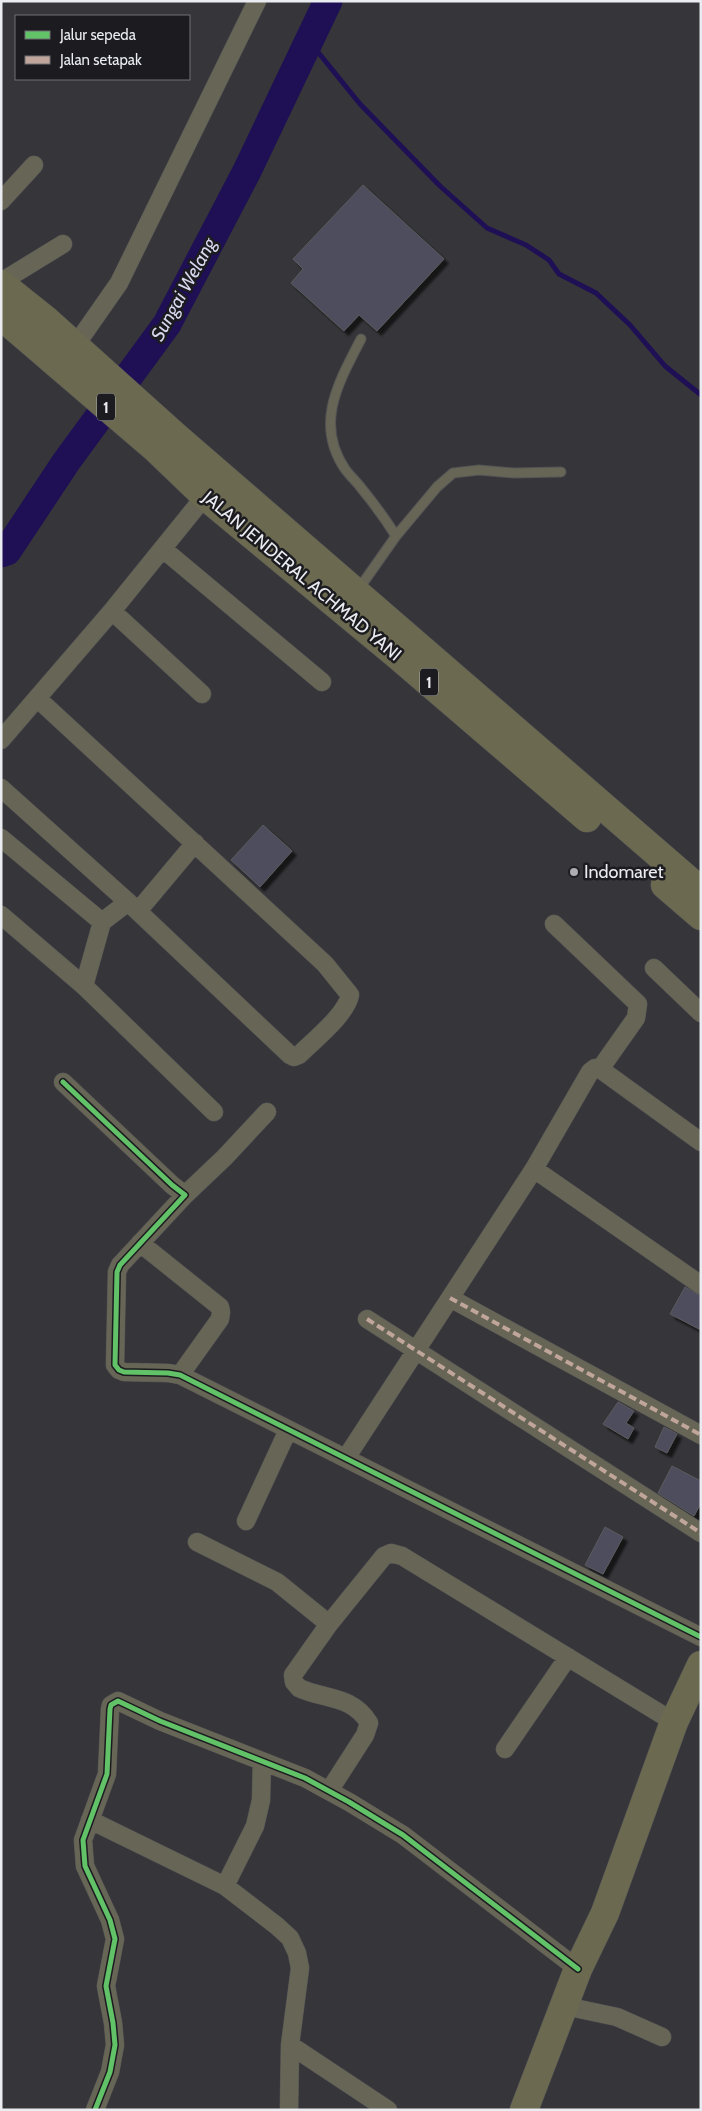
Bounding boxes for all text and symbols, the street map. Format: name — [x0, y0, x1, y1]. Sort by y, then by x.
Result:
legend — [15, 15, 190, 80]
text: Jalur sepeda — [59, 26, 137, 44]
text: Jalan setapak — [59, 51, 142, 69]
water label: Sungai Welang — [146, 233, 222, 345]
road number: 1 — [97, 394, 115, 421]
street label: JALAN JENDERAL ACHMAD YANI — [197, 486, 406, 666]
road number: 1 — [420, 669, 438, 696]
place label: Indomaret — [584, 861, 664, 883]
marker: Indomaret — [568, 866, 580, 878]

